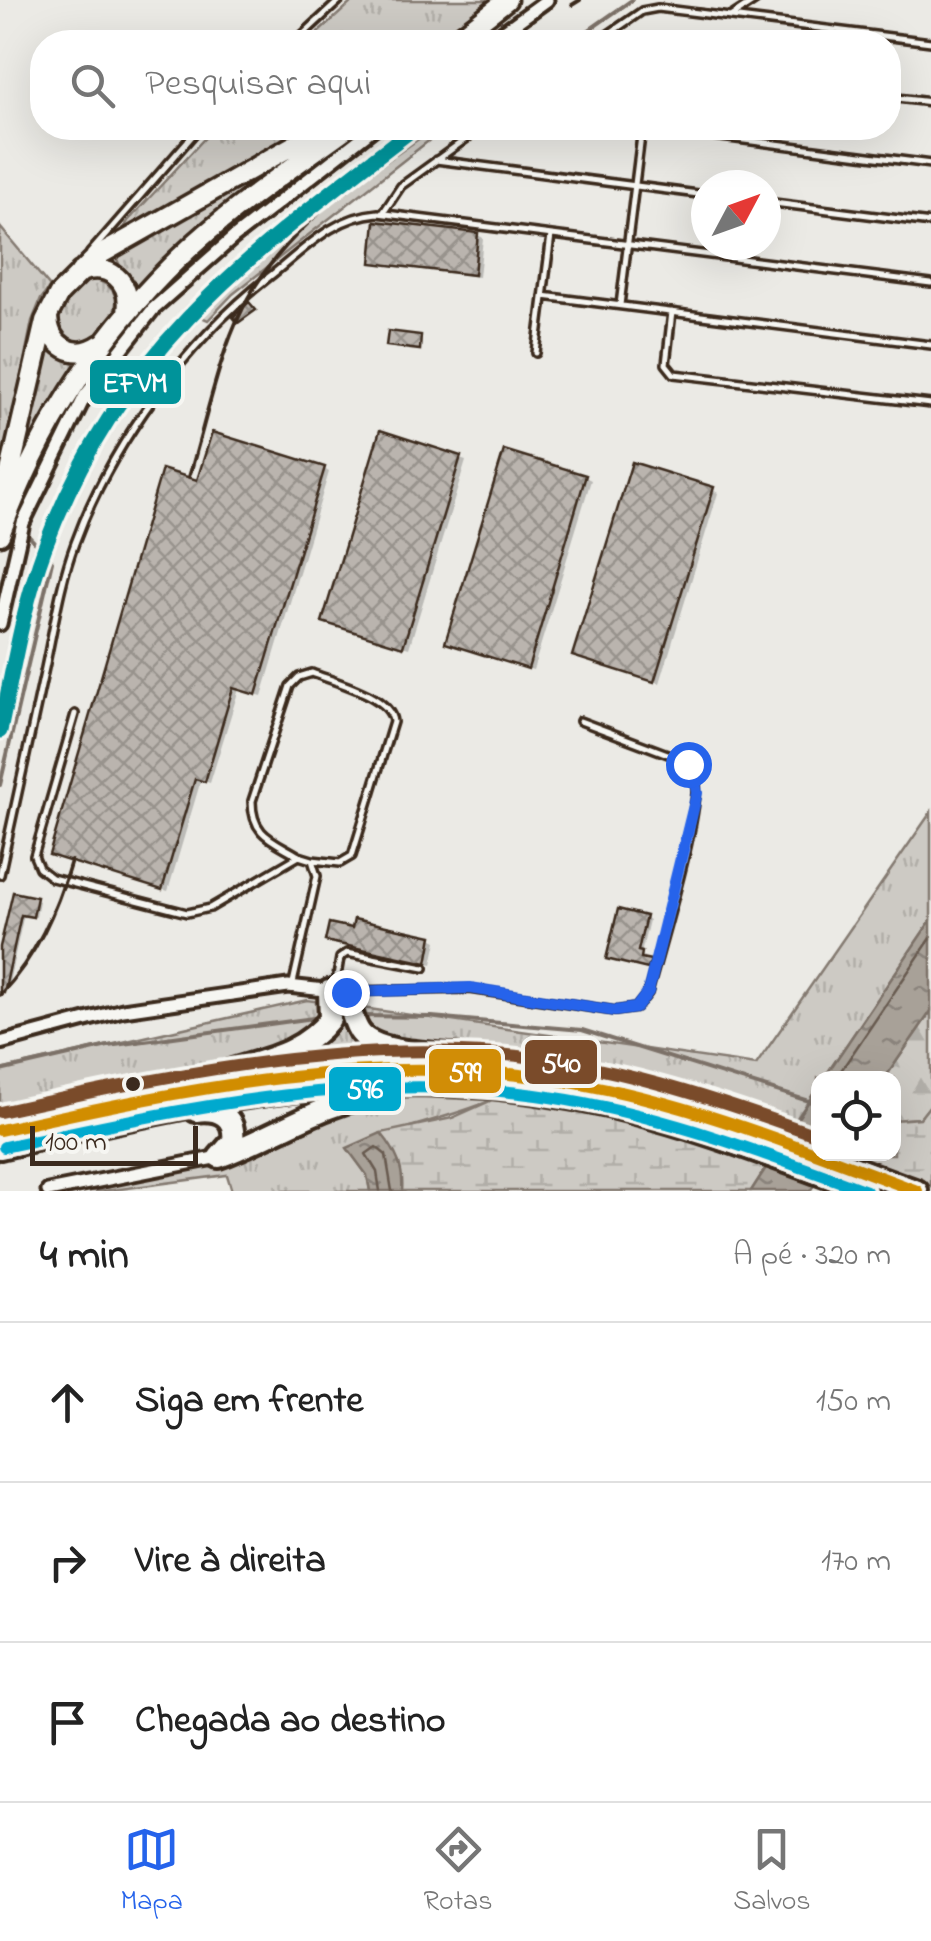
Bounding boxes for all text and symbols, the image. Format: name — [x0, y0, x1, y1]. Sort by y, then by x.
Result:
search box — [30, 30, 901, 140]
text: Pesquisar aqui — [145, 57, 371, 113]
icon: search — [65, 58, 120, 113]
north arrow — [691, 170, 781, 260]
line badge: EFVM — [88, 358, 183, 406]
text: EFVM — [102, 365, 168, 406]
route start — [666, 742, 712, 788]
route end — [324, 970, 370, 1016]
line badge: 540 — [523, 1038, 599, 1086]
text: 540 — [541, 1045, 581, 1086]
line badge: 599 — [427, 1047, 503, 1095]
text: 599 — [449, 1054, 482, 1095]
line badge: 596 — [327, 1065, 403, 1113]
text: 596 — [347, 1071, 384, 1112]
map controls — [811, 1071, 901, 1161]
button: locate — [811, 1071, 901, 1161]
unlabelled marker — [123, 1074, 143, 1094]
scale bar — [30, 1121, 198, 1166]
text: 100 m — [45, 1123, 107, 1164]
text: 4 min — [40, 1226, 129, 1287]
text: A pé · 320 m — [733, 1233, 891, 1280]
text: Siga em frente — [135, 1374, 363, 1430]
icon: ahead — [40, 1375, 95, 1430]
text: 150 m — [816, 1379, 891, 1426]
text: Vire à direita — [135, 1534, 326, 1590]
icon: right — [40, 1535, 95, 1590]
text: 170 m — [821, 1539, 891, 1586]
text: Chegada ao destino — [135, 1694, 446, 1750]
icon: arrive — [40, 1695, 95, 1750]
tab: Mapa — [120, 1822, 183, 1923]
tab: Rotas — [424, 1822, 492, 1923]
tab: Salvos — [733, 1822, 811, 1923]

